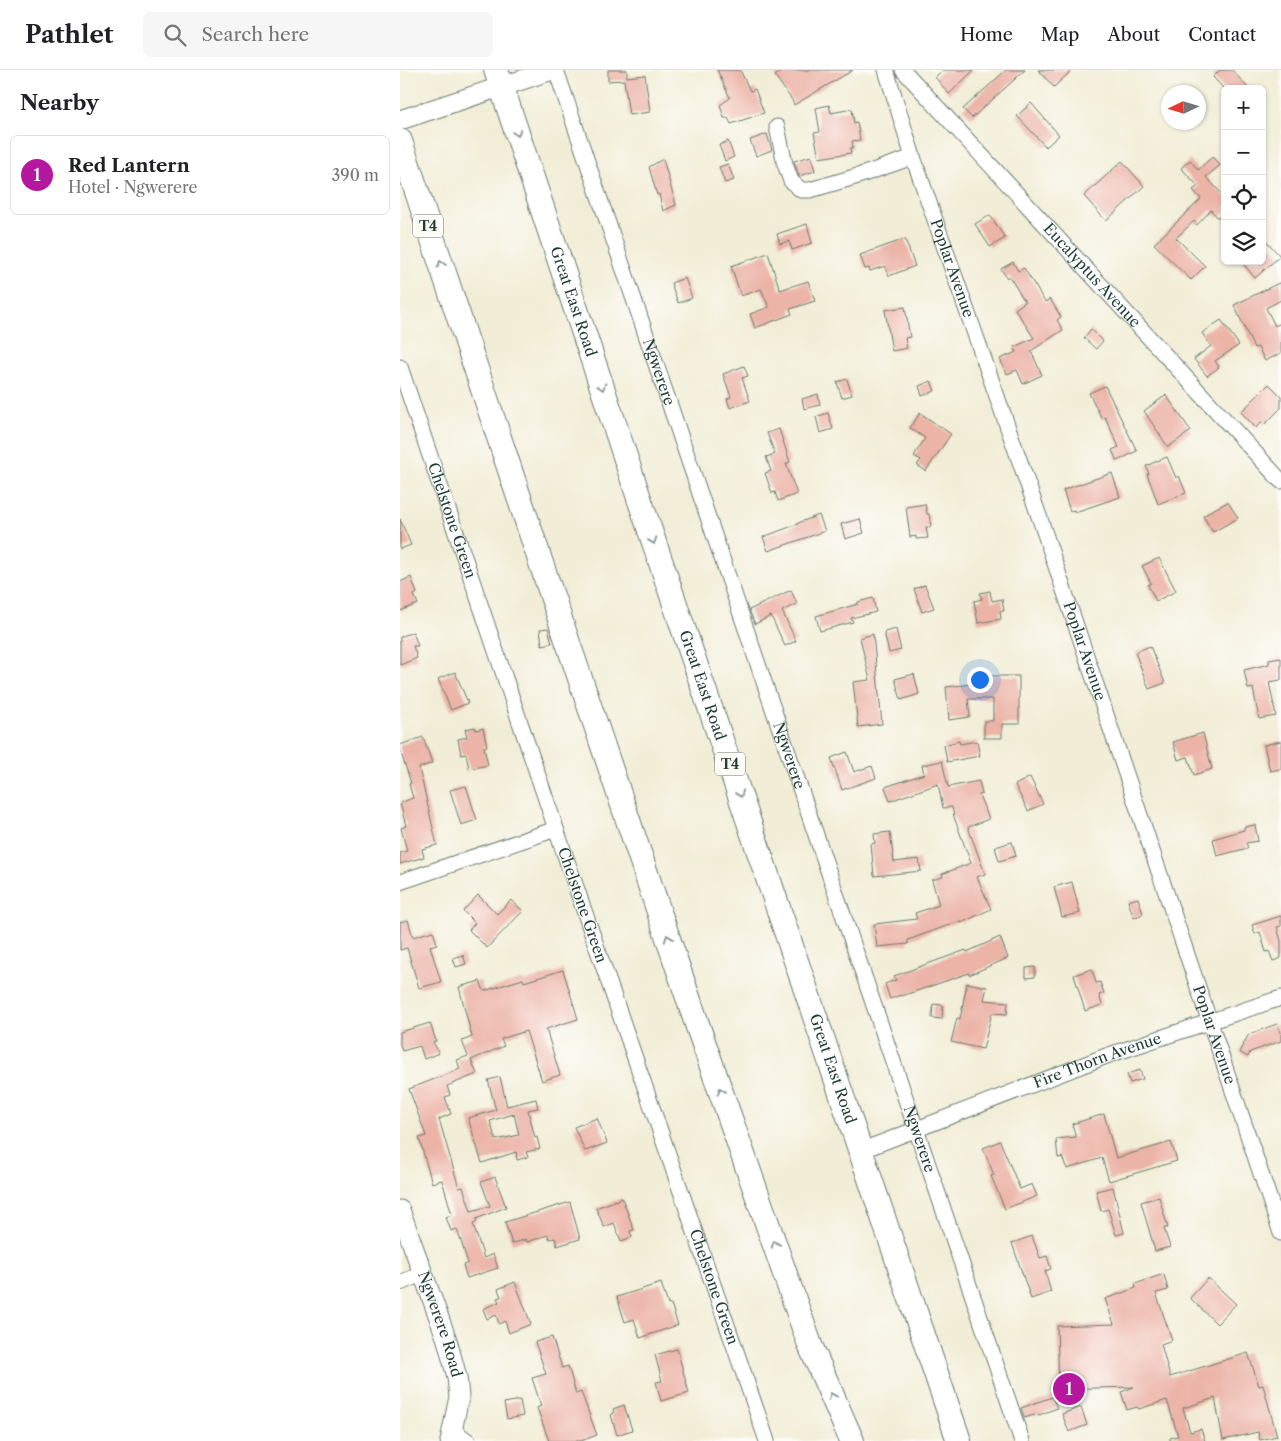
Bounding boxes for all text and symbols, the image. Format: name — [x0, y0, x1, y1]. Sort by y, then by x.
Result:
search box — [143, 12, 493, 57]
text: Pathlet — [25, 20, 113, 49]
icon: search — [161, 21, 189, 49]
text: Search here — [201, 23, 309, 46]
text: Home — [960, 24, 1013, 46]
text: Map — [1041, 24, 1079, 46]
text: About — [1107, 24, 1160, 46]
text: Contact — [1188, 24, 1256, 46]
north arrow — [1161, 85, 1206, 130]
map controls — [1221, 85, 1266, 265]
button: + — [1221, 85, 1266, 130]
text: Nearby — [20, 90, 99, 115]
one-way arrow — [511, 128, 521, 137]
button: − — [1221, 130, 1266, 175]
text: Red Lantern — [68, 154, 190, 177]
text: 1 — [33, 165, 41, 185]
text: 390 m — [332, 165, 379, 185]
button: locate — [1221, 175, 1266, 220]
text: Hotel · Ngwerere — [68, 177, 198, 197]
road number: T4 — [413, 214, 443, 238]
street label: Poplar Avenue — [926, 216, 979, 320]
street label: Eucalyptus Avenue — [1039, 219, 1145, 331]
button: layers — [1221, 220, 1266, 265]
street label: Great East Road — [547, 244, 601, 359]
one-way arrow — [437, 261, 447, 269]
street label: Ngwerere — [639, 336, 679, 408]
one-way arrow — [596, 382, 606, 390]
street label: Chelstone Green — [424, 460, 481, 581]
one-way arrow — [648, 536, 658, 544]
street label: Poplar Avenue — [1060, 599, 1111, 703]
street label: Great East Road — [676, 628, 730, 743]
your location — [967, 667, 993, 693]
street label: Ngwerere — [769, 719, 810, 791]
road number: T4 — [715, 752, 745, 776]
one-way arrow — [734, 789, 744, 798]
street label: Chelstone Green — [554, 845, 612, 966]
one-way arrow — [664, 934, 674, 942]
street label: Poplar Avenue — [1189, 983, 1240, 1086]
street label: Great East Road — [806, 1011, 861, 1126]
street label: Fire Thorn Avenue — [1031, 1028, 1164, 1092]
one-way arrow — [717, 1087, 727, 1096]
street label: Ngwerere — [900, 1103, 940, 1175]
street label: Chelstone Green — [686, 1226, 743, 1348]
one-way arrow — [771, 1241, 781, 1249]
street label: Ngwerere Road — [414, 1268, 467, 1379]
pin: 1 — [1053, 1370, 1085, 1408]
one-way arrow — [828, 1392, 839, 1401]

